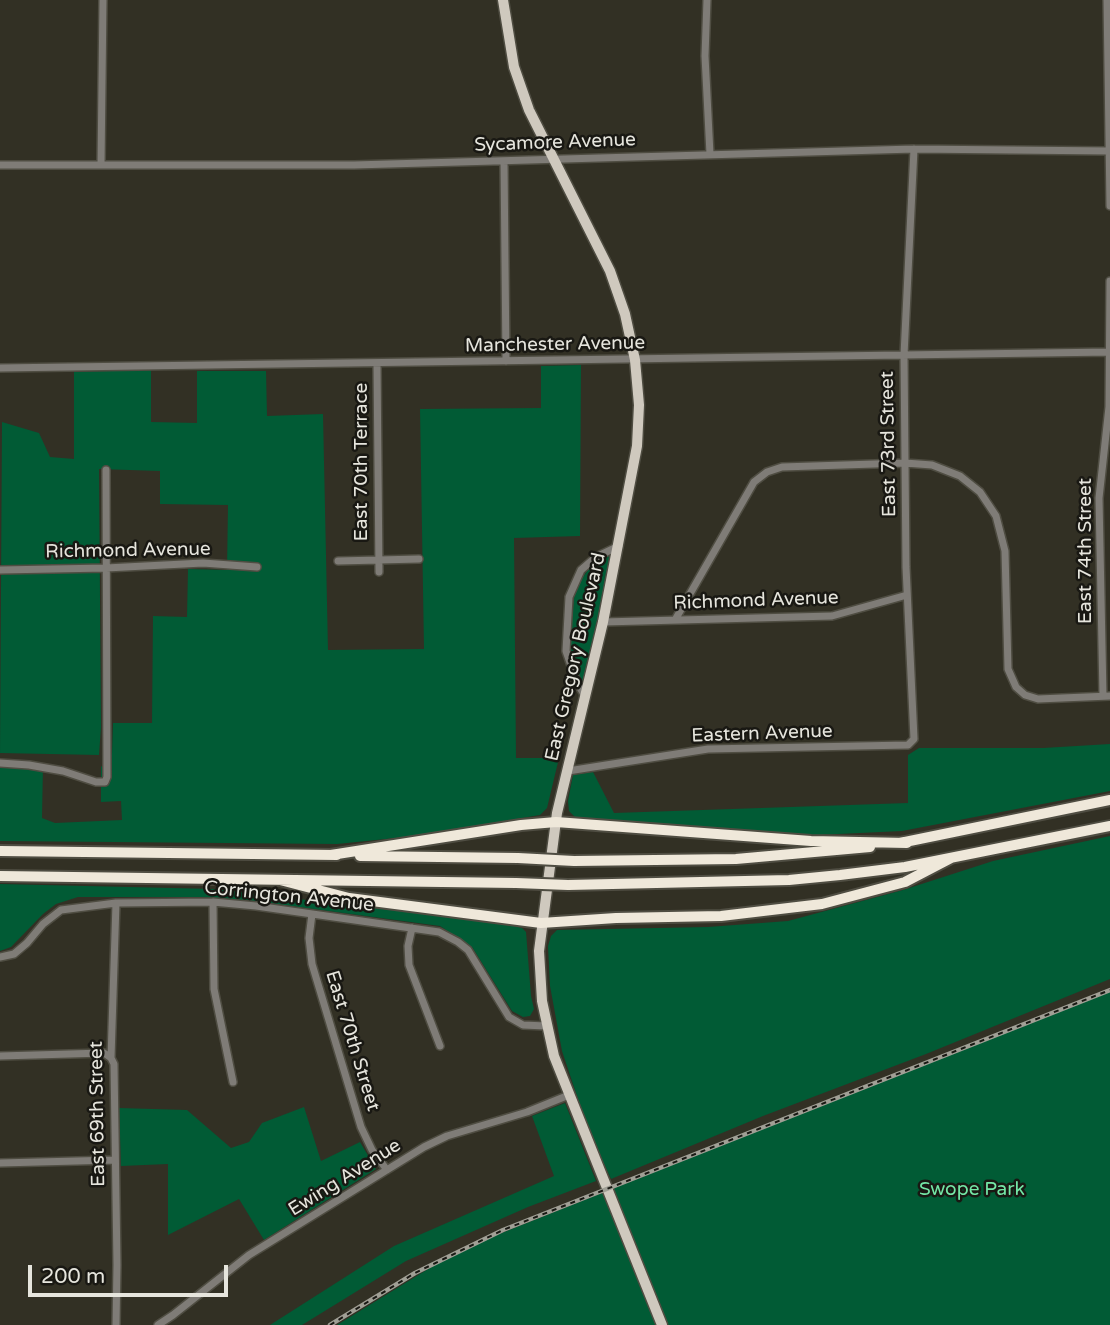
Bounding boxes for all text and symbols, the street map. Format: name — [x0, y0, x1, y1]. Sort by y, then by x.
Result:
street label: Sycamore Avenue — [474, 129, 636, 157]
street label: Manchester Avenue — [465, 332, 645, 358]
street label: East 73rd Street — [876, 371, 902, 517]
street label: East 70th Terrace — [351, 383, 373, 541]
street label: East 74th Street — [1075, 478, 1097, 624]
street label: Richmond Avenue — [45, 538, 211, 564]
street label: East Gregory Boulevard — [541, 551, 611, 763]
street label: Richmond Avenue — [673, 587, 839, 615]
street label: Eastern Avenue — [691, 720, 833, 748]
street label: Corrington Avenue — [203, 877, 375, 917]
street label: East 70th Street — [320, 968, 384, 1114]
street label: East 69th Street — [85, 1041, 111, 1187]
street label: Ewing Avenue — [285, 1134, 405, 1222]
park label: Swope Park — [919, 1179, 1025, 1201]
scale bar — [32, 1252, 231, 1296]
text: 200 m — [41, 1264, 105, 1289]

